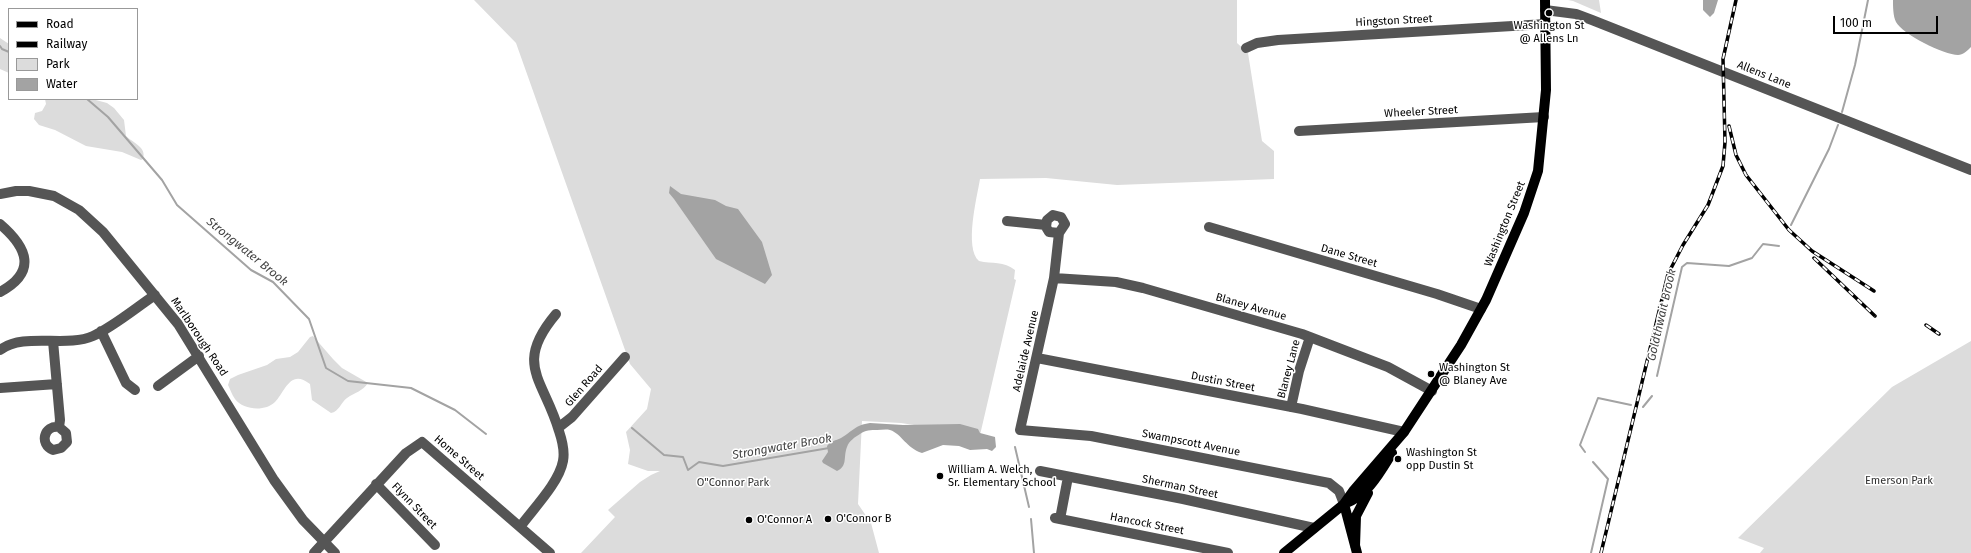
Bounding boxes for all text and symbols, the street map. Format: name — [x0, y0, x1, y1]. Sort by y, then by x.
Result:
legend — [8, 8, 138, 100]
marker: Washington St @ Allens Ln — [1544, 8, 1554, 18]
scale bar — [1835, 8, 1940, 34]
street label: Hingston Street — [1355, 12, 1433, 30]
text: 100 m — [1840, 16, 1872, 30]
text: Road — [46, 17, 74, 31]
place label: Washington St @ Allens Ln — [1513, 19, 1585, 45]
text: Railway — [46, 37, 87, 51]
text: Park — [46, 57, 70, 71]
street label: Allens Lane — [1735, 58, 1793, 92]
text: Water — [46, 77, 77, 91]
street label: Wheeler Street — [1384, 103, 1458, 121]
street label: Washington Street — [1482, 179, 1528, 269]
water label: Strongwater Brook — [203, 215, 291, 289]
street label: Dane Street — [1319, 242, 1379, 270]
water label: Goldthwait Brook — [1644, 268, 1680, 362]
street label: Blaney Avenue — [1214, 291, 1288, 323]
street label: Marlborough Road — [168, 295, 230, 379]
street label: Adelaide Avenue — [1010, 309, 1042, 393]
street label: Blaney Lane — [1275, 338, 1303, 400]
place label: Washington St @ Blaney Ave — [1439, 361, 1510, 387]
street label: Glen Road — [562, 362, 606, 410]
street label: Dustin Street — [1190, 369, 1256, 395]
marker: Washington St @ Blaney Ave — [1426, 369, 1436, 379]
street label: Swampscott Avenue — [1141, 427, 1241, 459]
water label: Strongwater Brook — [731, 431, 833, 463]
street label: Home Street — [431, 433, 487, 483]
place label: Washington St opp Dustin St — [1406, 446, 1477, 472]
marker: Washington St opp Dustin St — [1393, 454, 1403, 464]
place label: William A. Welch, Sr. Elementary School — [948, 463, 1056, 489]
marker: William A. Welch, Sr. Elementary School — [935, 471, 945, 481]
street label: Sherman Street — [1141, 473, 1219, 501]
park label: Emerson Park — [1865, 474, 1933, 488]
park label: O"Connor Park — [697, 476, 769, 490]
street label: Flynn Street — [389, 480, 439, 532]
street label: Hancock Street — [1109, 510, 1185, 538]
place label: O'Connor B — [836, 512, 892, 526]
place label: O'Connor A — [757, 513, 812, 527]
marker: O'Connor B — [823, 514, 833, 524]
marker: O'Connor A — [744, 515, 754, 525]

